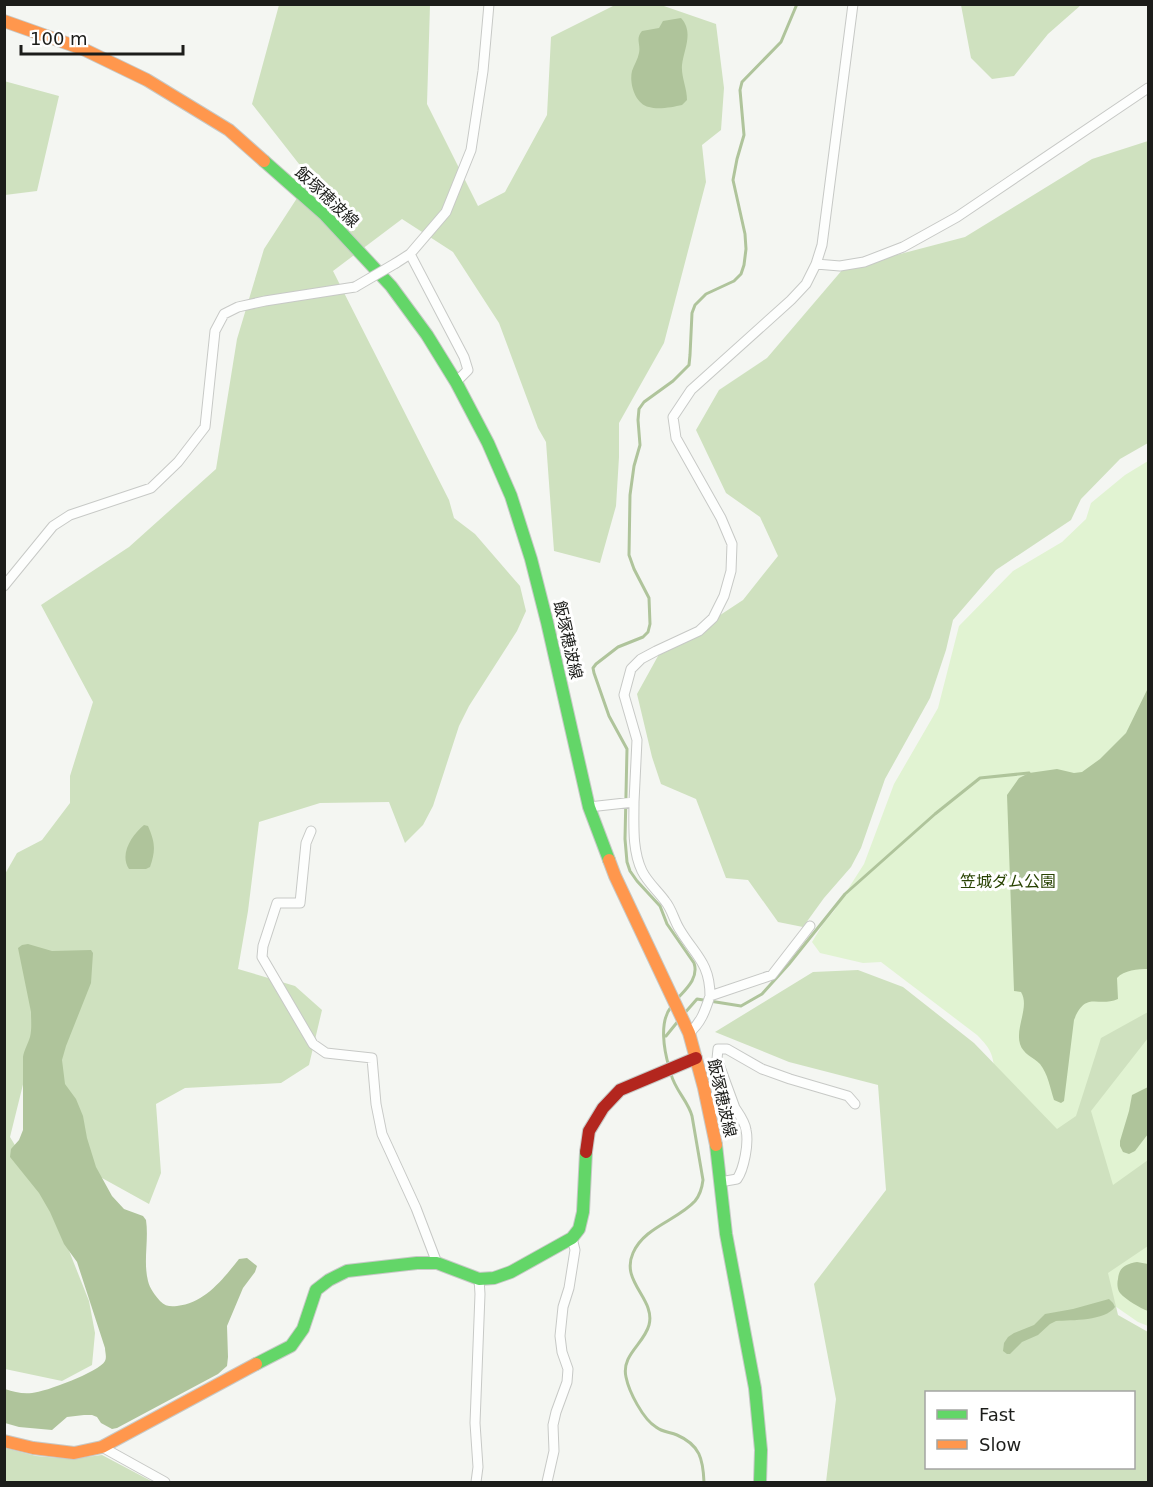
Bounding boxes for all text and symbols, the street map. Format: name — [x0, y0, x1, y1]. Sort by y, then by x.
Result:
scale bar — [21, 18, 183, 56]
text: 100 m — [30, 28, 88, 49]
street label: 飯塚穂波線 — [291, 163, 363, 231]
street label: 飯塚穂波線 — [550, 599, 586, 681]
park label: 笠城ダム公園 — [960, 872, 1056, 891]
street label: 飯塚穂波線 — [704, 1057, 740, 1139]
legend — [925, 1391, 1135, 1469]
text: Fast — [979, 1404, 1015, 1425]
text: Slow — [979, 1434, 1021, 1455]

